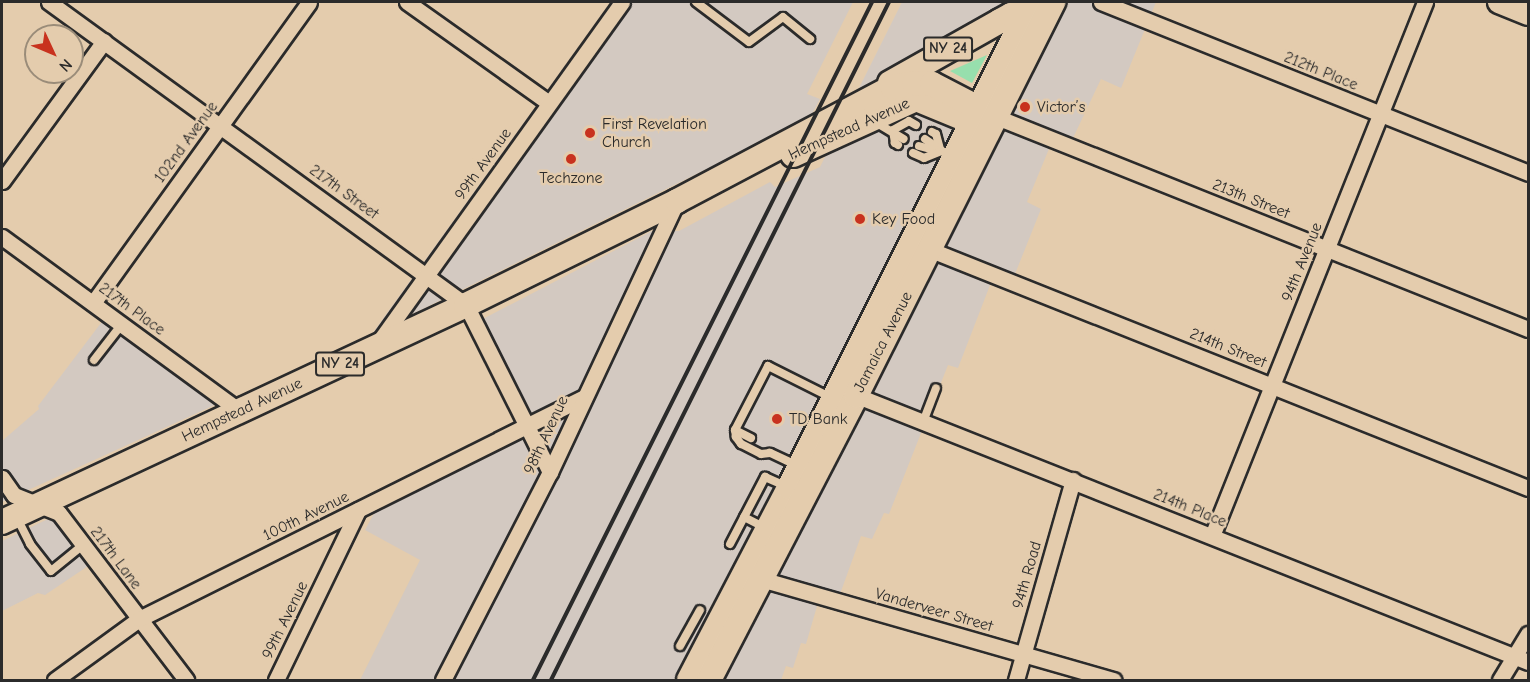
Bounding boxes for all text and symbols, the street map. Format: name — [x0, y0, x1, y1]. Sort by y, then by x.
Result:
north arrow — [24, 24, 84, 84]
road number: NY 24 — [922, 37, 974, 61]
street label: 212th Place — [1281, 47, 1361, 95]
text: N — [55, 55, 76, 75]
street label: Hempstead Avenue — [785, 94, 913, 164]
place label: Victor’s — [1037, 97, 1085, 117]
street label: 102nd Avenue — [150, 98, 222, 186]
marker: Victor’s — [1018, 100, 1032, 114]
place label: First Revelation Church — [602, 114, 707, 152]
street label: 99th Avenue — [450, 124, 516, 204]
marker: First Revelation Church — [583, 126, 597, 140]
marker: Techzone — [564, 152, 578, 166]
street label: 217th Street — [306, 160, 382, 224]
place label: Techzone — [539, 168, 603, 188]
street label: 213th Street — [1210, 175, 1292, 223]
place label: Key Food — [872, 209, 935, 229]
marker: Key Food — [853, 212, 867, 226]
street label: 94th Avenue — [1277, 220, 1327, 304]
street label: 217th Place — [95, 279, 169, 339]
street label: Jamaica Avenue — [849, 288, 917, 396]
street label: 214th Street — [1187, 324, 1269, 372]
road number: NY 24 — [314, 352, 366, 376]
street label: Hempstead Avenue — [179, 374, 305, 446]
street label: 98th Avenue — [520, 393, 572, 477]
place label: TD Bank — [789, 409, 848, 429]
marker: TD Bank — [770, 412, 784, 426]
street label: 214th Place — [1151, 485, 1229, 531]
street label: 100th Avenue — [260, 487, 352, 545]
street label: 217th Lane — [86, 523, 146, 593]
street label: 94th Road — [1008, 539, 1046, 611]
street label: 99th Avenue — [258, 578, 312, 662]
street label: Vanderveer Street — [873, 584, 995, 636]

